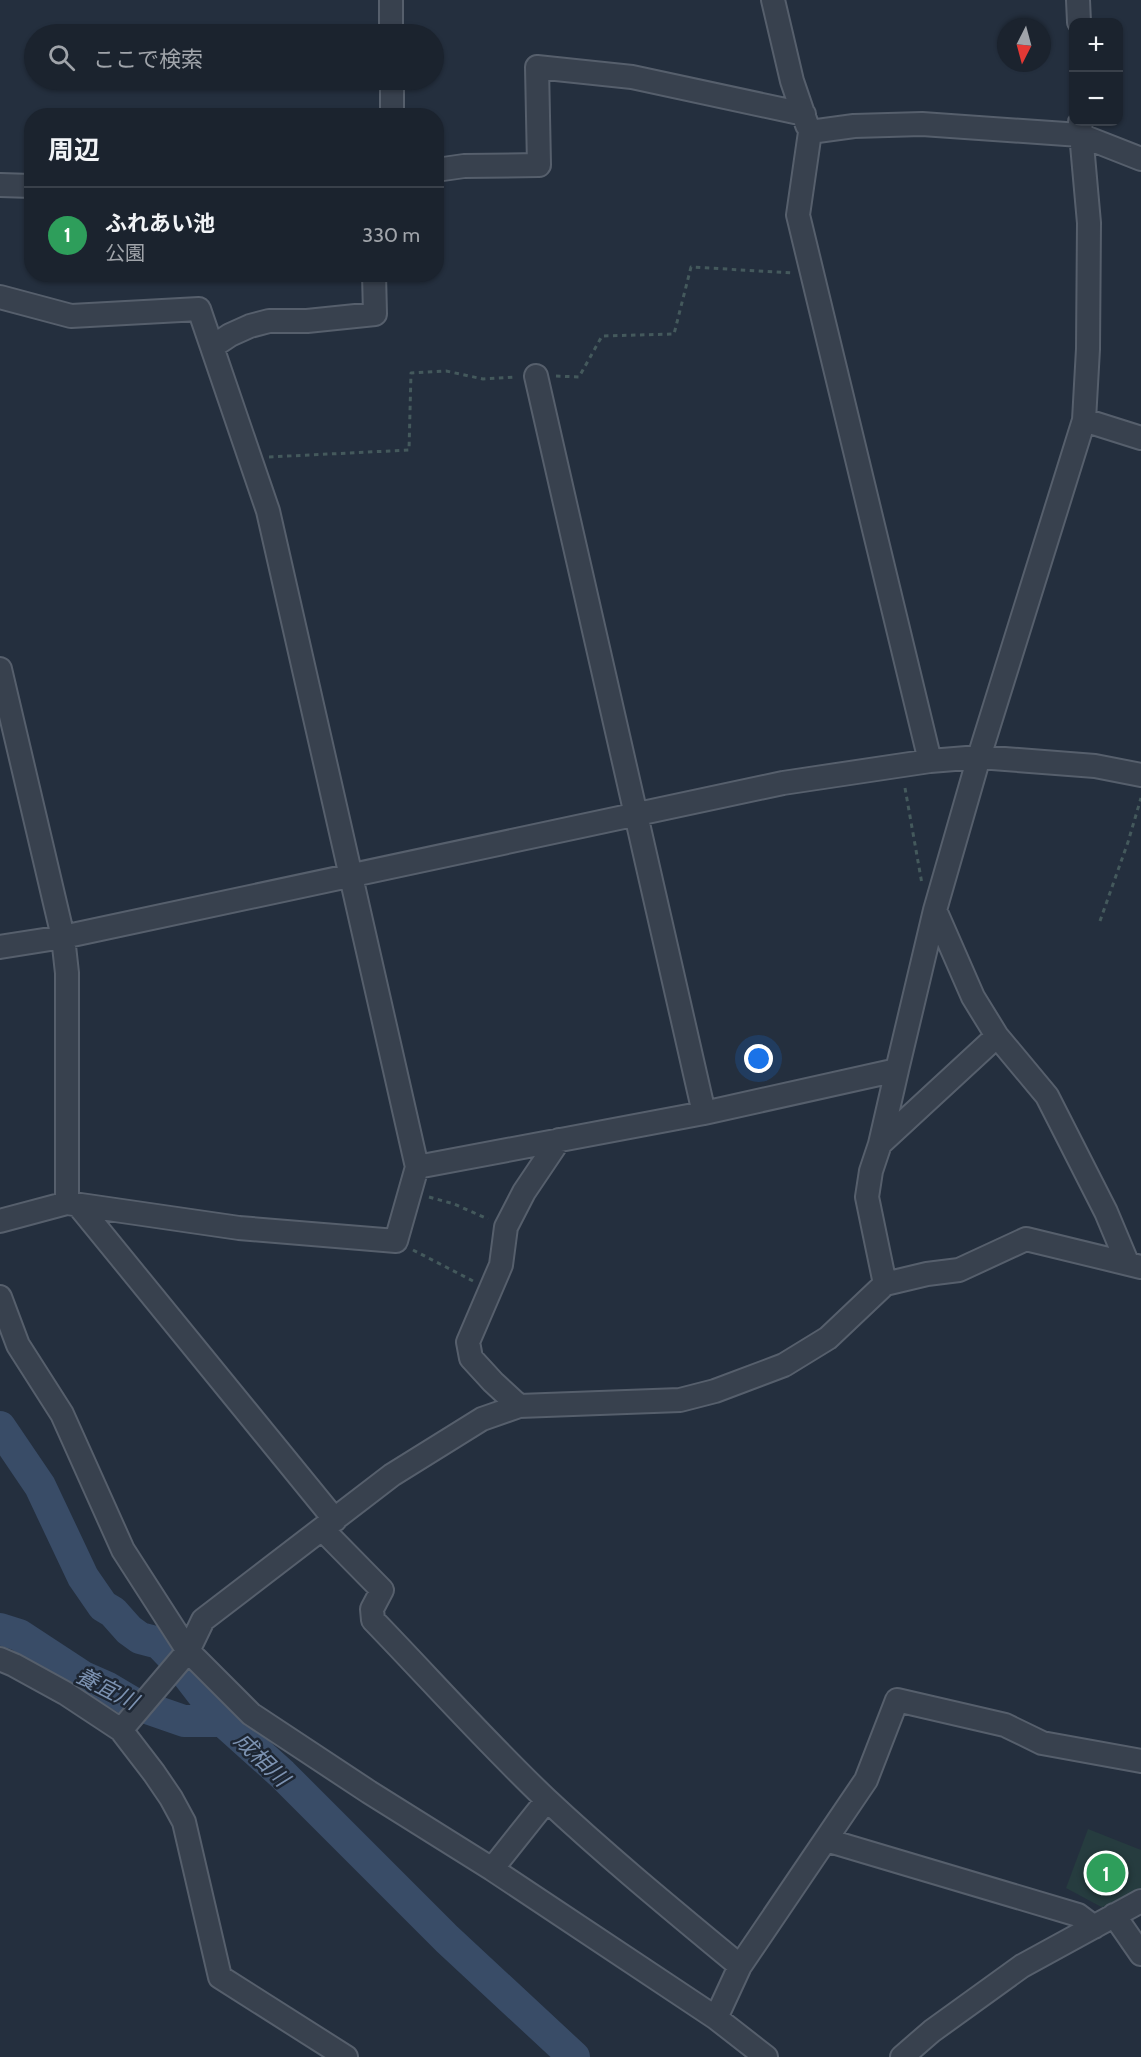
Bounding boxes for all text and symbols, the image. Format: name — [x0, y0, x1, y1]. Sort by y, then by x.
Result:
north arrow — [997, 18, 1051, 72]
map controls — [1069, 18, 1123, 126]
button: + — [1069, 18, 1123, 72]
search box — [24, 24, 444, 90]
icon: search — [45, 41, 78, 74]
text: ここで検索 — [93, 46, 203, 73]
button: − — [1069, 72, 1123, 126]
text: 周辺 — [48, 134, 100, 166]
text: ふれあい池 — [105, 210, 215, 237]
text: 1 — [64, 223, 71, 247]
text: 330 m — [362, 223, 420, 247]
text: 公園 — [105, 241, 145, 265]
your location — [744, 1044, 773, 1073]
water label: 養宜川 — [71, 1661, 144, 1716]
water label: 成相川 — [229, 1727, 296, 1793]
pin: 1 — [1086, 1850, 1126, 1896]

